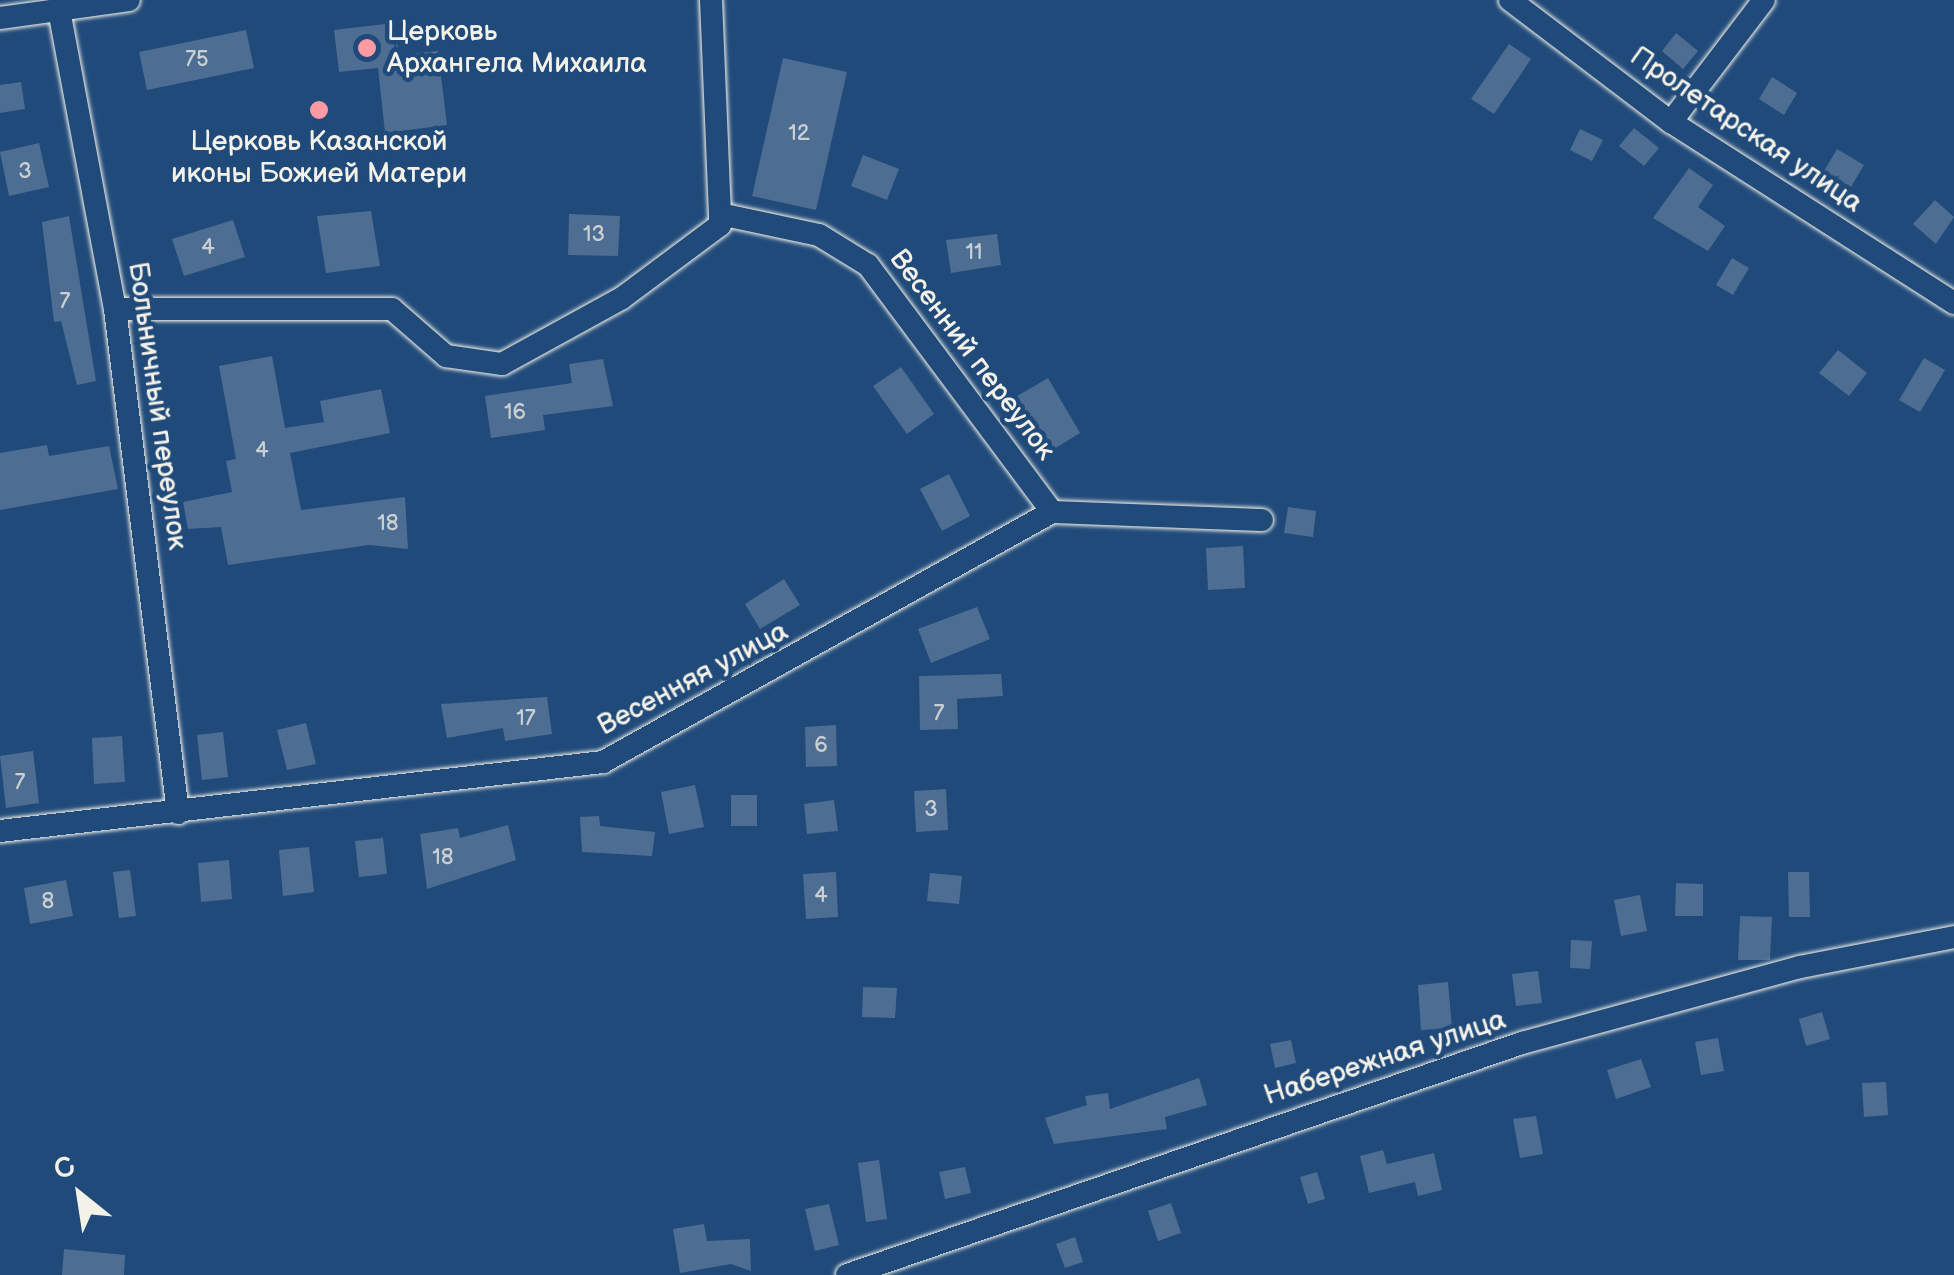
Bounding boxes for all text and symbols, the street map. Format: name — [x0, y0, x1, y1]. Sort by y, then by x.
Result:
place label: Церковь Архангела Михаила — [387, 15, 647, 81]
marker: Церковь Архангела Михаила — [356, 37, 378, 59]
street label: Пролетарская улица — [1624, 40, 1868, 220]
house number: 75 — [185, 47, 209, 73]
marker: Церковь Казанской иконы Божией Матери — [308, 99, 330, 121]
house number: 12 — [788, 121, 810, 147]
place label: Церковь Казанской иконы Божией Матери — [171, 125, 467, 191]
house number: 3 — [18, 159, 32, 185]
house number: 13 — [583, 222, 605, 248]
house number: 4 — [201, 235, 215, 261]
house number: 11 — [965, 240, 983, 266]
street label: Весенний переулок — [882, 243, 1062, 467]
street label: Больничный переулок — [120, 260, 194, 552]
house number: 7 — [60, 289, 70, 315]
house number: 16 — [504, 400, 526, 426]
house number: 4 — [255, 438, 269, 464]
house number: 18 — [377, 511, 399, 537]
street label: Весенняя улица — [592, 615, 794, 743]
house number: 7 — [934, 701, 944, 727]
house number: 17 — [516, 706, 536, 732]
house number: 6 — [814, 733, 828, 759]
house number: 7 — [15, 770, 25, 796]
house number: 3 — [924, 797, 938, 823]
house number: 18 — [432, 845, 454, 871]
house number: 4 — [814, 883, 828, 909]
house number: 8 — [42, 889, 54, 915]
street label: Набережная улица — [1260, 1003, 1510, 1113]
north arrow — [30, 1145, 130, 1245]
text: С — [48, 1149, 81, 1188]

